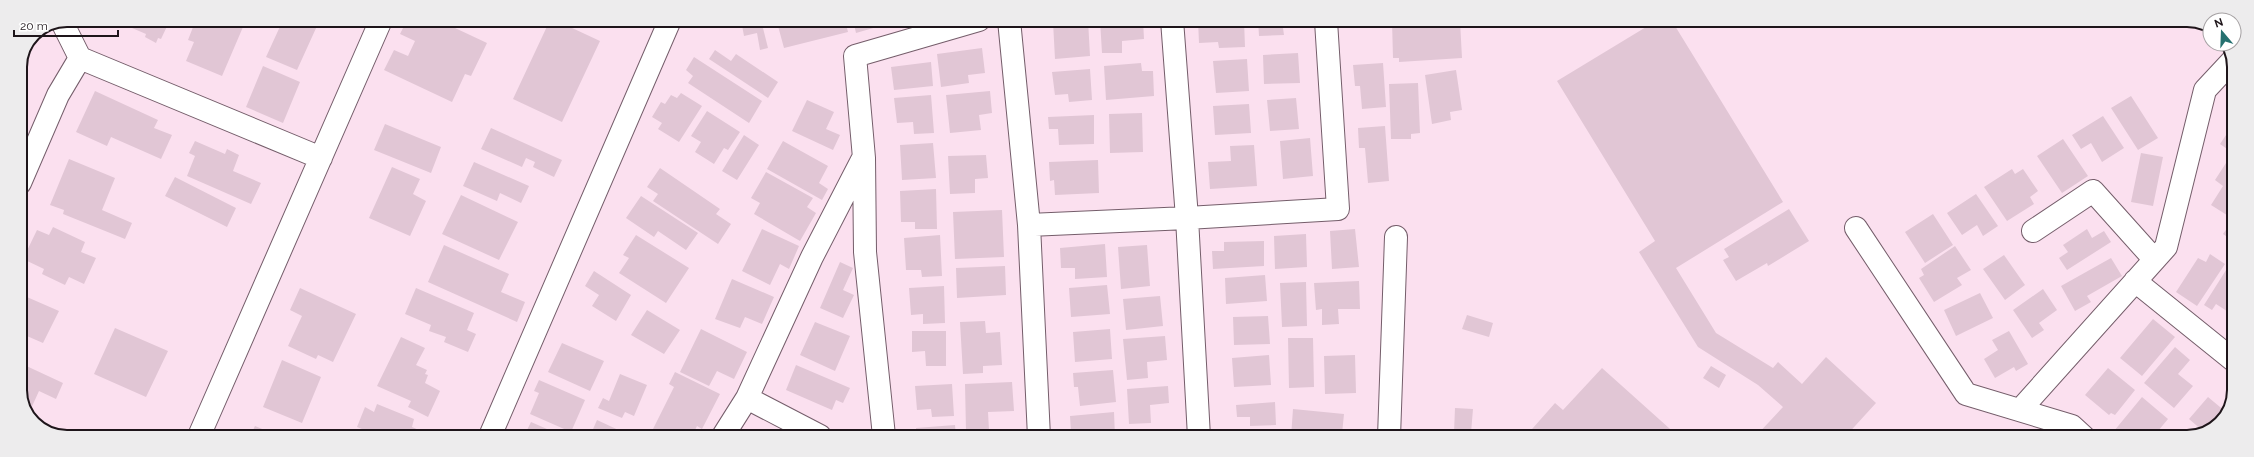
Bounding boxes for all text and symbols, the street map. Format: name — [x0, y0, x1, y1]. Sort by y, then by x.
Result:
scale bar — [14, 12, 118, 38]
north arrow — [2202, 12, 2242, 52]
text: N — [2213, 16, 2225, 31]
text: 20 m — [20, 19, 48, 33]

